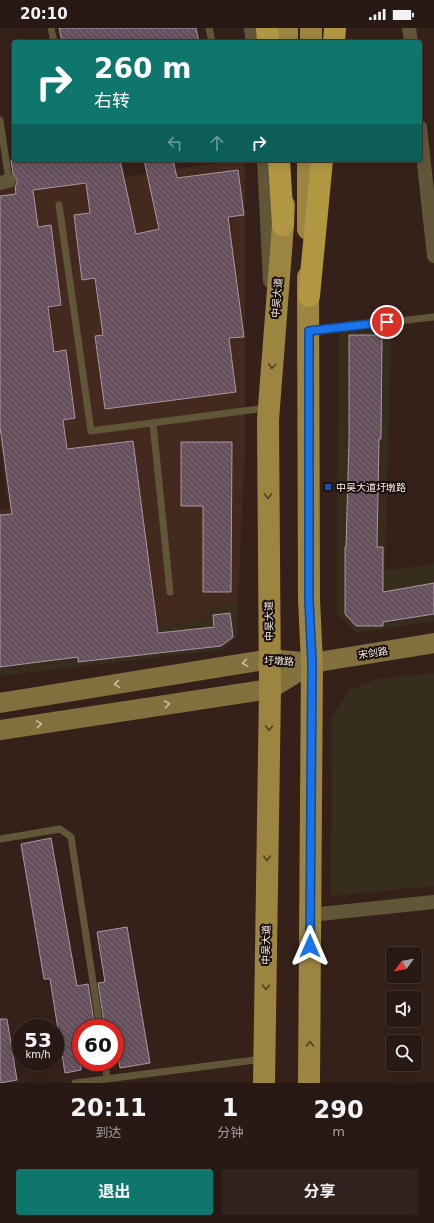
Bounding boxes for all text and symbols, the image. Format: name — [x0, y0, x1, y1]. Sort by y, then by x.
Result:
text: 20:10 — [20, 5, 68, 23]
text: 260 m — [94, 52, 191, 85]
icon: right — [28, 56, 80, 108]
text: 右转 — [94, 90, 130, 111]
icon: left — [164, 132, 186, 154]
icon: ahead — [206, 132, 228, 154]
icon: right — [248, 132, 270, 154]
street label: 中吴大道 — [270, 278, 284, 318]
pin — [370, 305, 404, 339]
icon: arrive — [376, 311, 398, 333]
one-way arrow — [267, 363, 276, 370]
marker: 中吴大道圩墩路 — [323, 482, 333, 492]
place label: 中吴大道圩墩路 — [336, 482, 406, 493]
one-way arrow — [264, 493, 272, 499]
street label: 中吴大道 — [263, 601, 275, 641]
street label: 宋剑路 — [357, 645, 389, 661]
street label: 圩墩路 — [264, 655, 294, 667]
one-way arrow — [242, 658, 248, 667]
one-way arrow — [114, 679, 120, 688]
one-way arrow — [164, 701, 170, 709]
one-way arrow — [35, 721, 42, 729]
one-way arrow — [265, 725, 273, 731]
one-way arrow — [263, 855, 271, 861]
street label: 中吴大道 — [260, 925, 272, 965]
position arrow — [289, 925, 331, 967]
north arrow — [386, 947, 422, 983]
map controls — [386, 947, 422, 1071]
one-way arrow — [262, 984, 270, 990]
button: sound — [386, 991, 422, 1027]
speed limit sign: 60 — [72, 1019, 124, 1071]
text: 53 — [24, 1028, 52, 1052]
button: search — [386, 1035, 422, 1071]
one-way arrow — [306, 1041, 314, 1047]
text: km/h — [25, 1049, 51, 1060]
text: 20:11 — [70, 1094, 147, 1122]
text: 1 — [222, 1094, 238, 1122]
text: 290 — [314, 1096, 364, 1124]
text: m — [332, 1124, 345, 1139]
text: 到达 — [96, 1125, 122, 1140]
text: 分钟 — [217, 1125, 243, 1140]
button: 退出 — [16, 1169, 213, 1215]
button: 分享 — [221, 1169, 418, 1215]

